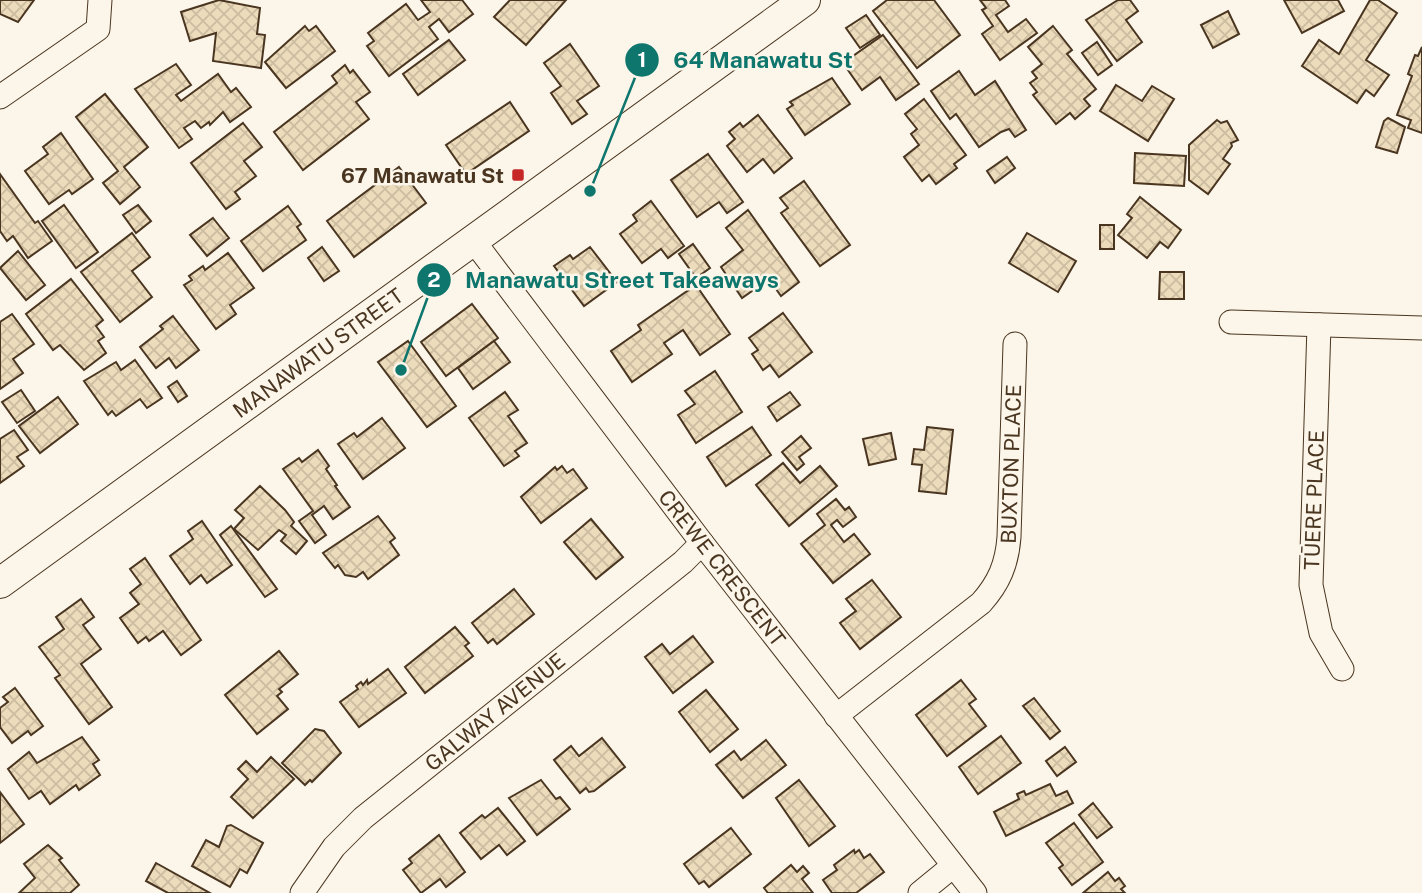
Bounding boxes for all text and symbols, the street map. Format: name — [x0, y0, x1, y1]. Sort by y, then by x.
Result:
callout: 64 Manawatu St — [625, 38, 867, 82]
text: 64 Manawatu St — [673, 46, 853, 73]
text: 1 — [638, 47, 647, 72]
place label: 67 Manawatu St — [341, 163, 504, 188]
marker: 67 Manawatu St — [510, 167, 526, 183]
callout: Manawatu Street Takeaways — [417, 258, 793, 302]
text: Manawatu Street Takeaways — [465, 266, 779, 293]
text: 2 — [427, 267, 441, 292]
street label: MANAWATU STREET — [228, 283, 408, 423]
street label: BUXTON PLACE — [996, 384, 1026, 544]
street label: TŪERE PLACE — [1299, 430, 1329, 570]
street label: CREWE CRESCENT — [653, 485, 791, 651]
street label: GALWAY AVENUE — [420, 648, 570, 776]

